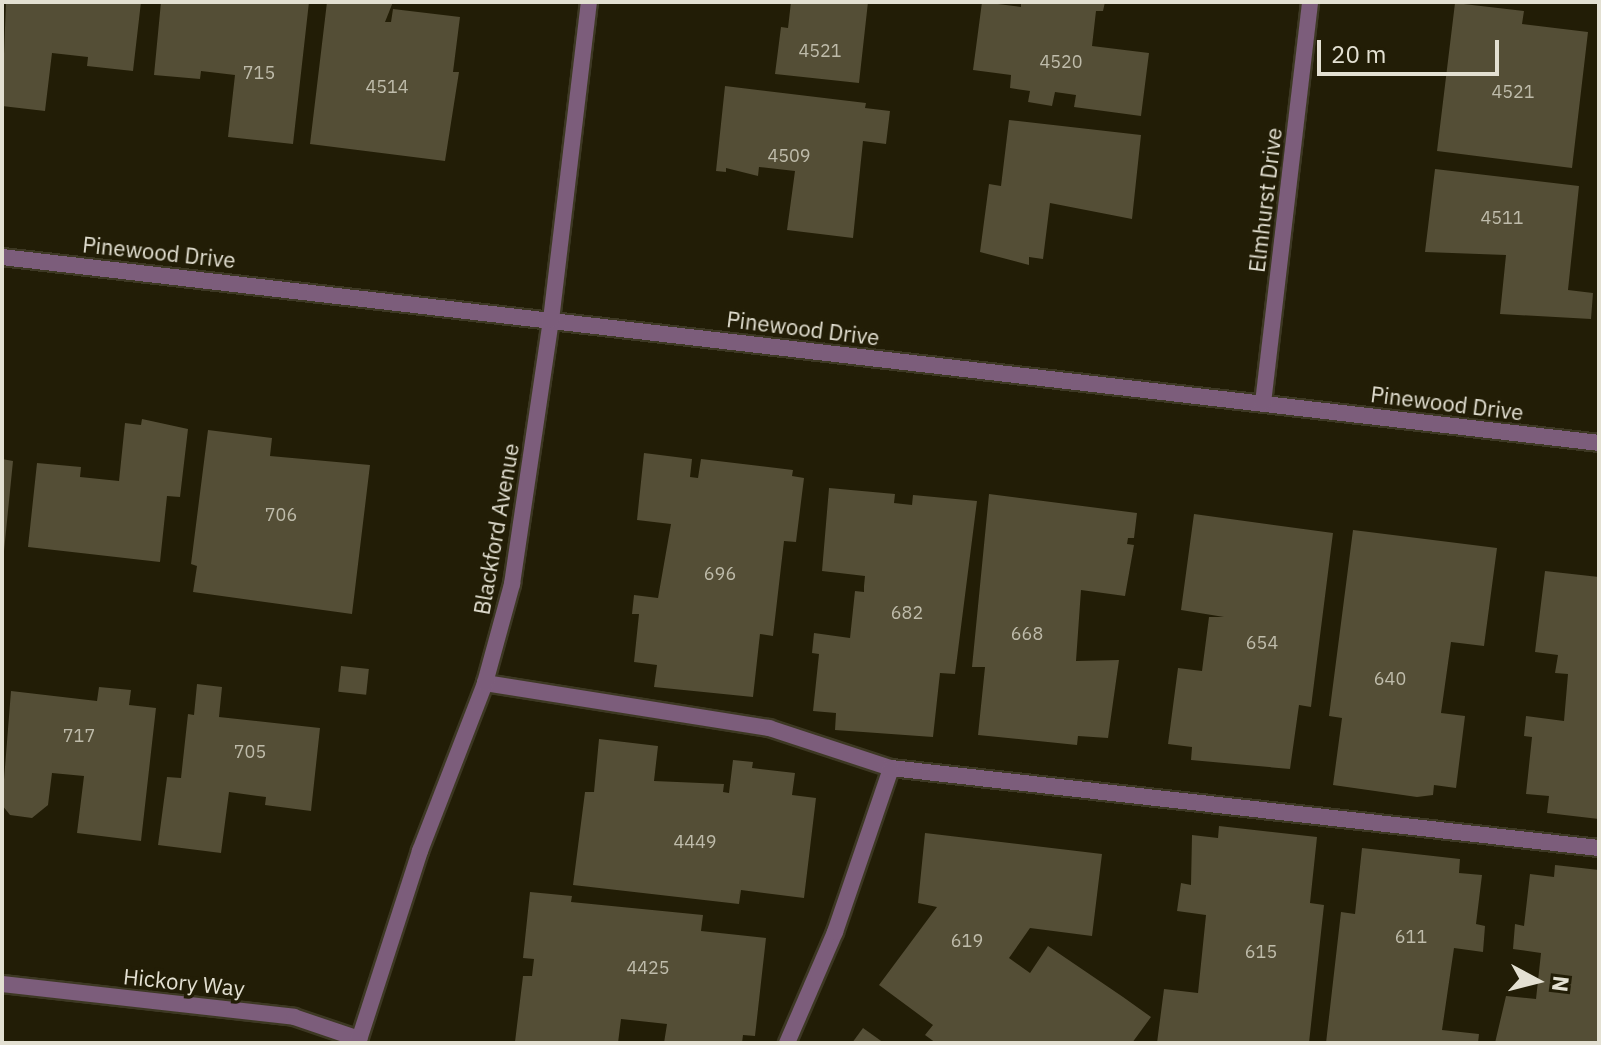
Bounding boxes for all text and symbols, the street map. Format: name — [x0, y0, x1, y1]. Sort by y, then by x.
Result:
scale bar — [1321, 24, 1503, 74]
text: 20 m — [1331, 38, 1386, 70]
house number: 4521 — [798, 40, 842, 62]
house number: 4520 — [1039, 51, 1083, 73]
house number: 715 — [243, 62, 275, 84]
house number: 4514 — [365, 76, 409, 98]
house number: 4521 — [1491, 81, 1535, 103]
street label: Elmhurst Drive — [1243, 126, 1287, 274]
house number: 4509 — [767, 145, 811, 167]
house number: 4511 — [1480, 207, 1524, 229]
street label: Pinewood Drive — [81, 231, 237, 273]
street label: Pinewood Drive — [725, 306, 881, 350]
street label: Pinewood Drive — [1369, 381, 1525, 425]
street label: Blackford Avenue — [468, 441, 524, 617]
house number: 706 — [265, 504, 297, 526]
house number: 696 — [704, 563, 736, 585]
house number: 682 — [891, 602, 923, 624]
house number: 668 — [1011, 623, 1043, 645]
house number: 654 — [1246, 632, 1278, 654]
house number: 640 — [1374, 668, 1406, 690]
house number: 717 — [63, 725, 95, 747]
house number: 705 — [234, 741, 266, 763]
house number: 4449 — [673, 831, 717, 853]
house number: 611 — [1395, 926, 1427, 948]
house number: 619 — [951, 930, 983, 952]
house number: 615 — [1245, 941, 1277, 963]
north arrow — [1497, 941, 1577, 1021]
house number: 4425 — [626, 957, 670, 979]
street label: Hickory Way — [122, 962, 246, 1002]
text: N — [1546, 974, 1577, 994]

